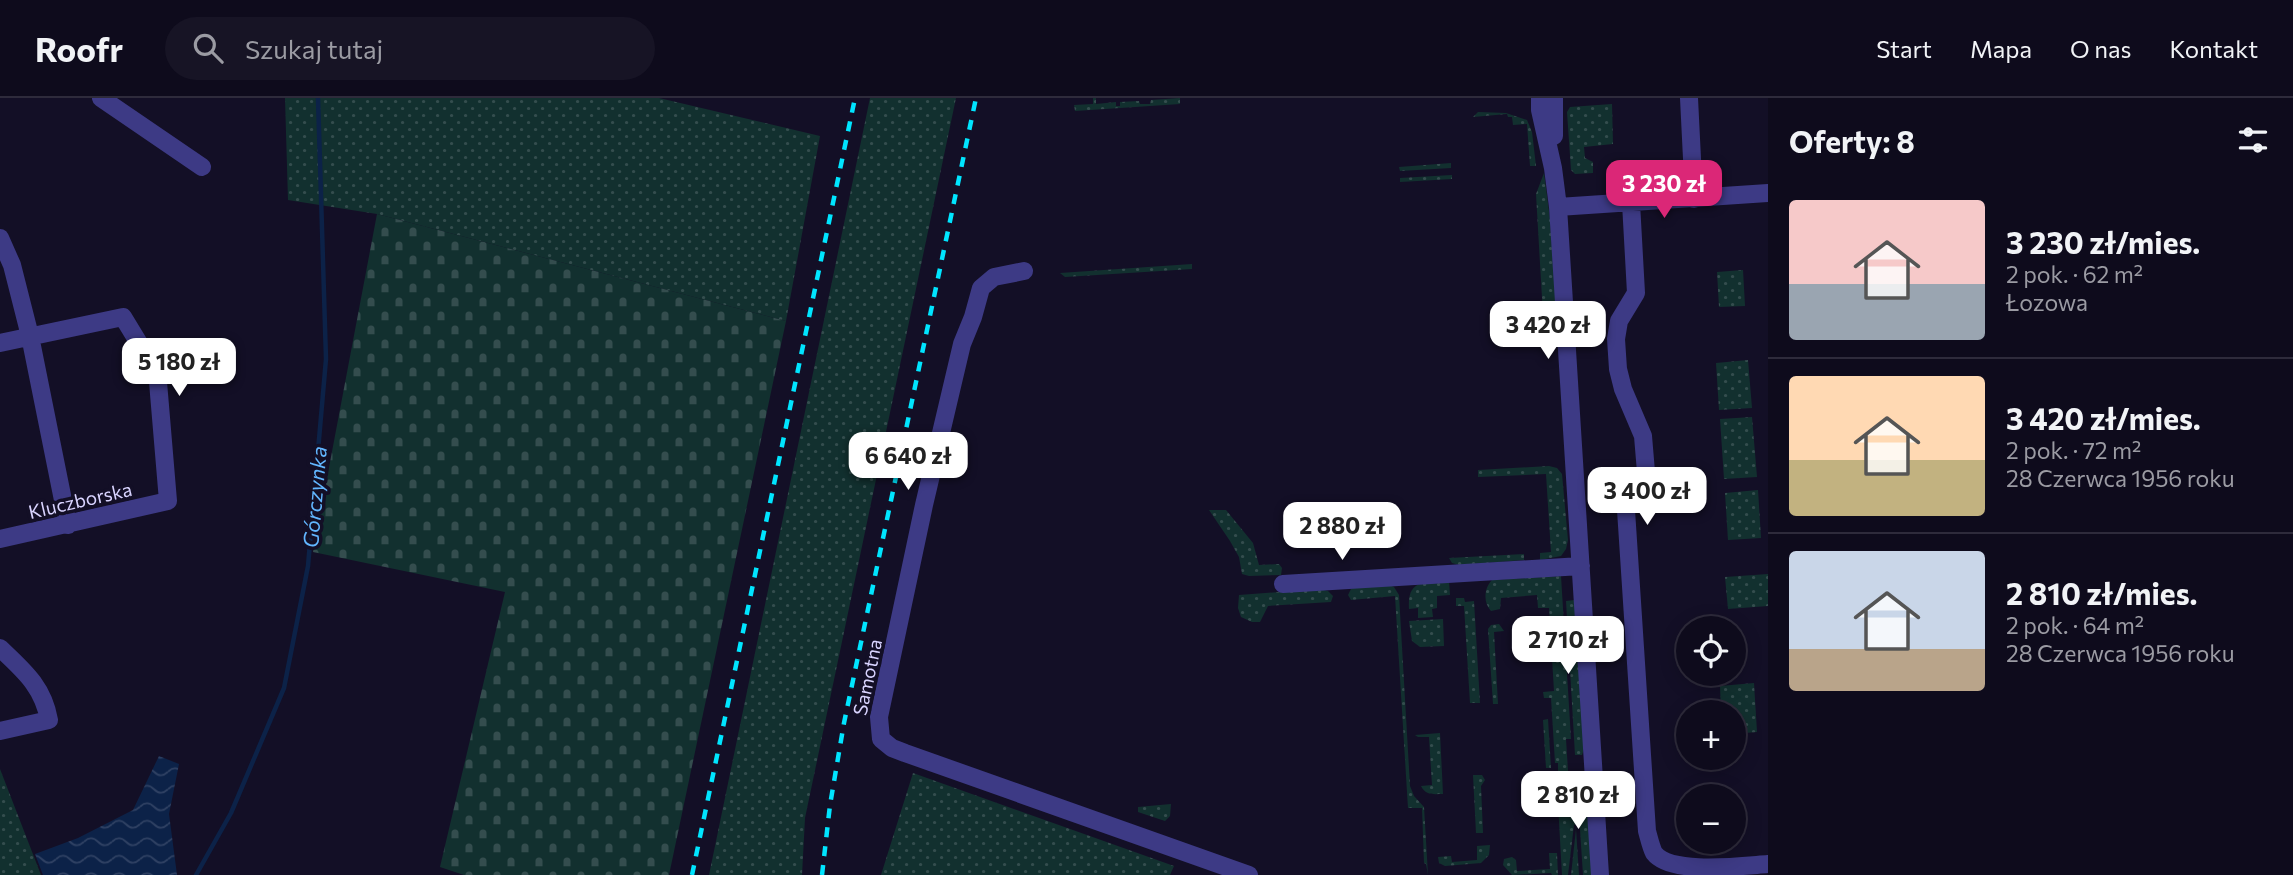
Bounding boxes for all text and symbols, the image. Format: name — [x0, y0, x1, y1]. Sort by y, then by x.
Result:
search box — [165, 17, 655, 80]
text: Roofr — [35, 28, 123, 69]
icon: search — [189, 29, 227, 67]
text: Szukaj tutaj — [245, 33, 383, 64]
text: Start — [1876, 34, 1932, 63]
text: Mapa — [1970, 34, 2032, 63]
text: O nas — [2070, 34, 2131, 63]
text: Kontakt — [2169, 34, 2258, 63]
icon: filters — [2234, 121, 2272, 159]
text: Oferty: 8 — [1789, 122, 1915, 159]
pin: 3 230 zł — [1592, 160, 1736, 220]
text: 3 230 zł — [1622, 169, 1706, 197]
text: 3 230 zł/mies. — [2006, 223, 2200, 260]
icon: home — [1845, 228, 1929, 312]
text: 2 pok. · 62 m² — [2006, 260, 2143, 288]
text: Łozowa — [2006, 288, 2088, 316]
pin: 3 420 zł — [1476, 302, 1620, 361]
text: 3 420 zł — [1506, 310, 1590, 338]
pin: 5 180 zł — [107, 338, 251, 398]
text: 5 180 zł — [138, 347, 220, 375]
text: 3 420 zł/mies. — [2006, 399, 2201, 436]
icon: home — [1845, 404, 1929, 488]
pin: 6 640 zł — [836, 432, 980, 492]
text: 2 pok. · 72 m² — [2006, 436, 2141, 464]
text: 6 640 zł — [865, 441, 951, 469]
water label: Górczynka — [297, 445, 331, 549]
text: 28 Czerwca 1956 roku — [2006, 464, 2235, 492]
pin: 3 400 zł — [1575, 468, 1719, 527]
text: 3 400 zł — [1604, 476, 1690, 504]
street label: Kluczborska — [26, 477, 134, 523]
pin: 2 880 zł — [1270, 503, 1414, 562]
text: 2 880 zł — [1299, 511, 1385, 539]
text: 2 810 zł/mies. — [2006, 574, 2197, 611]
icon: home — [1845, 579, 1929, 663]
text: 2 pok. · 64 m² — [2006, 611, 2144, 639]
pin: 2 710 zł — [1496, 616, 1640, 676]
map controls — [1676, 616, 1746, 854]
button: locate — [1676, 616, 1746, 686]
text: 2 710 zł — [1528, 625, 1608, 653]
street label: Samotna — [848, 637, 886, 717]
text: 28 Czerwca 1956 roku — [2006, 639, 2235, 667]
button: + — [1676, 700, 1746, 770]
pin: 2 810 zł — [1506, 772, 1650, 831]
text: 2 810 zł — [1537, 780, 1619, 808]
button: − — [1676, 784, 1746, 854]

